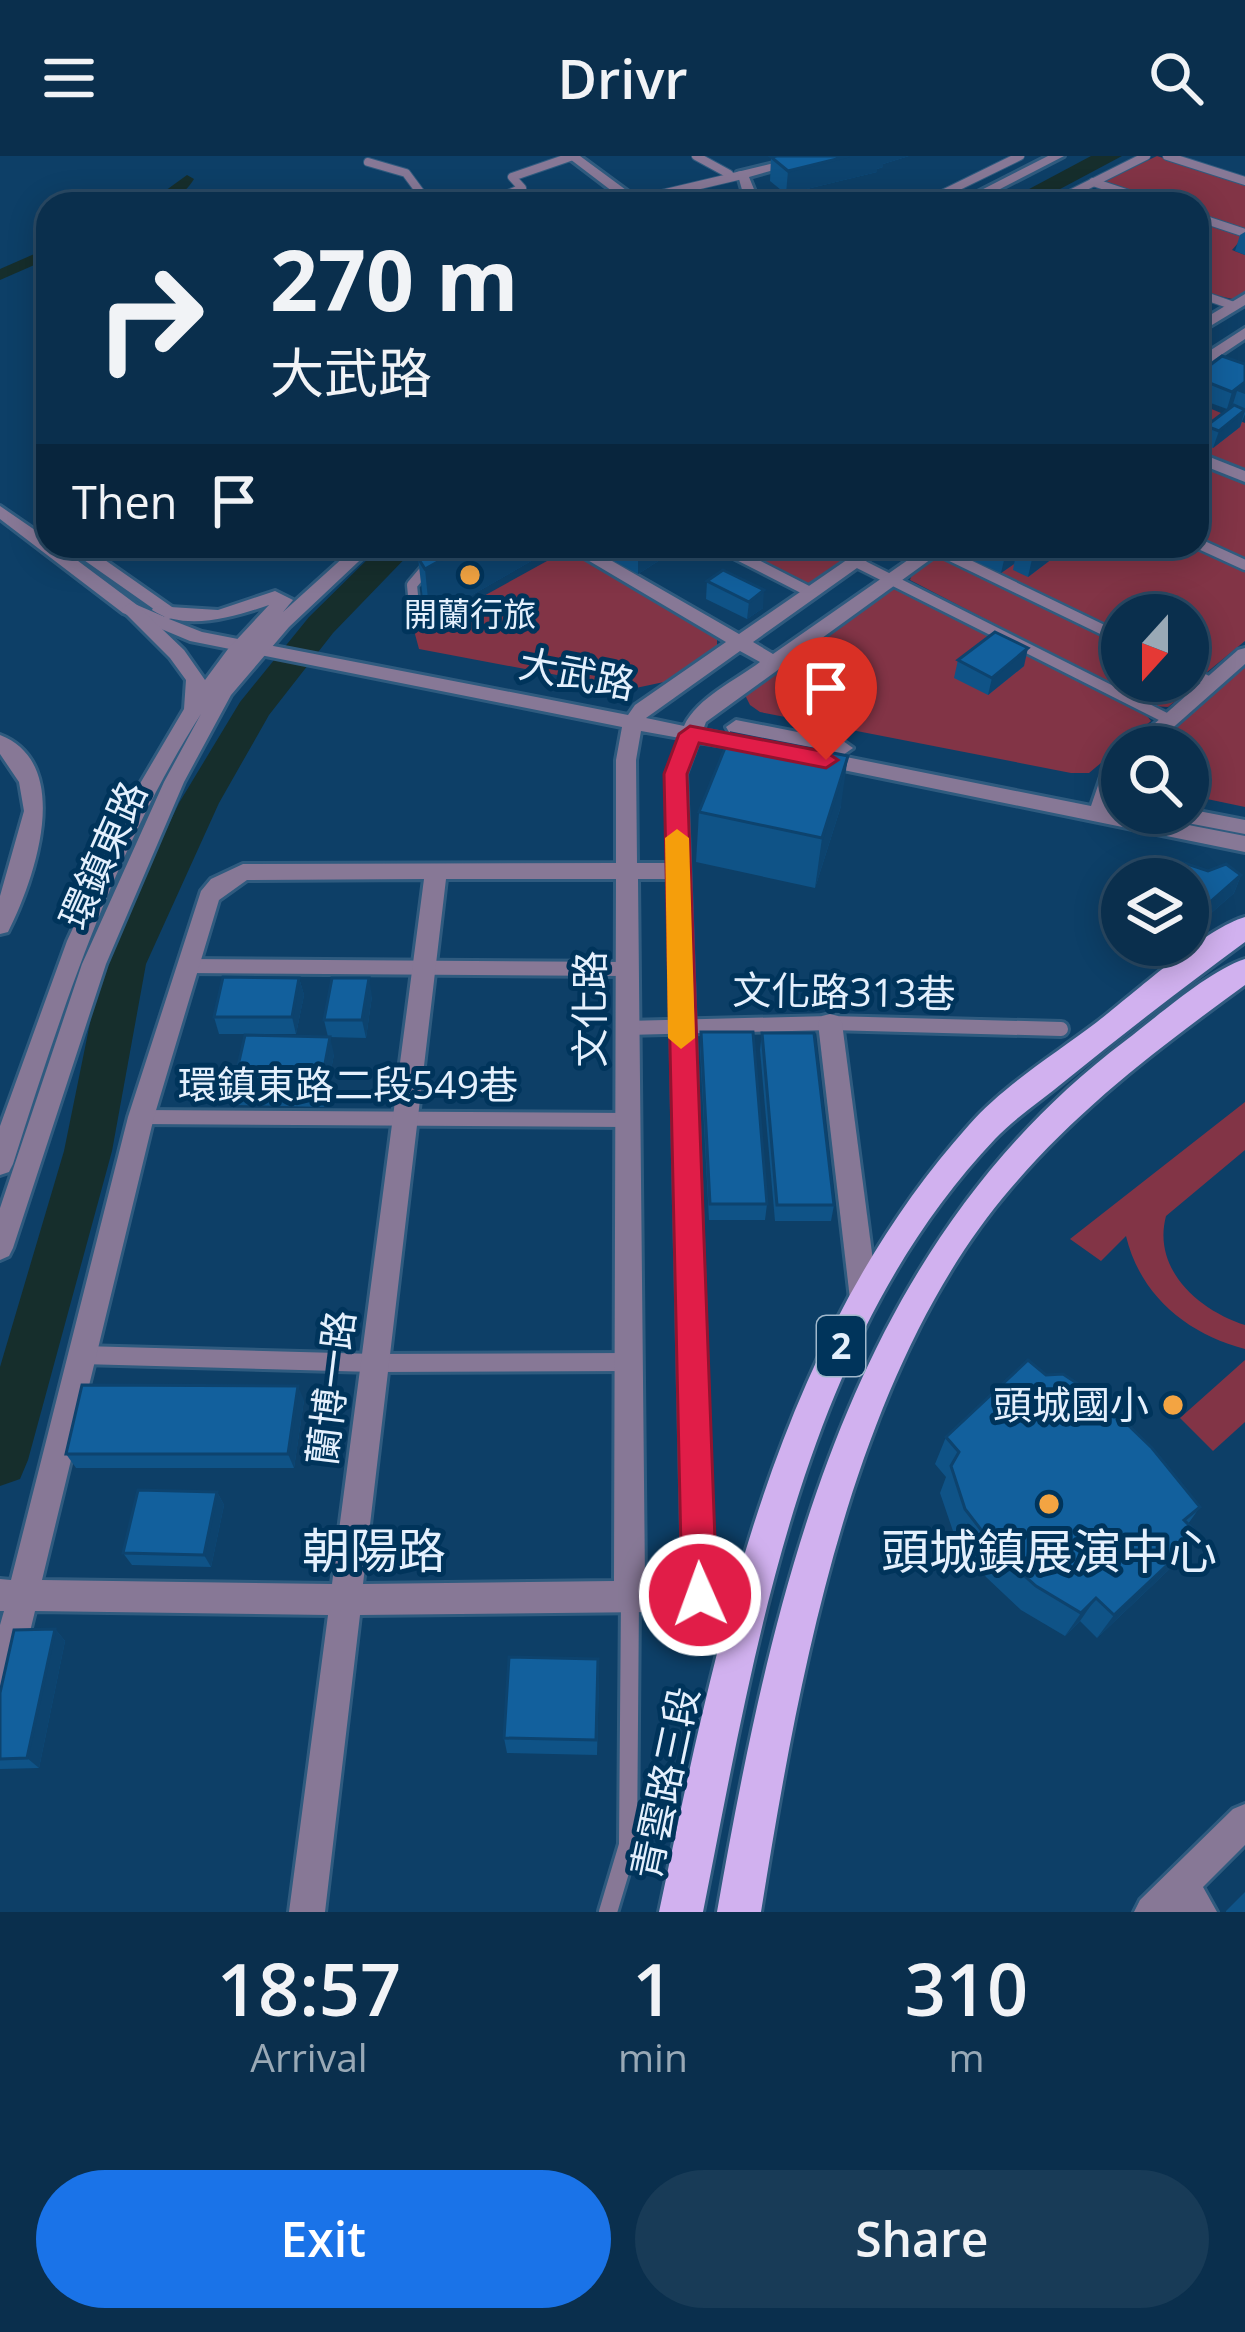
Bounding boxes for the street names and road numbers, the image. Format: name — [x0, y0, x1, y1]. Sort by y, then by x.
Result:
street label: 大武路 — [515, 635, 640, 710]
street label: 環鎮東路 — [46, 772, 158, 936]
street label: 文化路 — [562, 950, 615, 1068]
street label: 文化路313巷 — [732, 962, 956, 1019]
street label: 環鎮東路二段549巷 — [178, 1057, 518, 1110]
street label: 蘭博一路 — [294, 1307, 365, 1468]
road number: 2 — [817, 1316, 865, 1376]
street label: 朝陽路 — [302, 1517, 446, 1582]
street label: 青雲路三段 — [617, 1682, 710, 1884]

